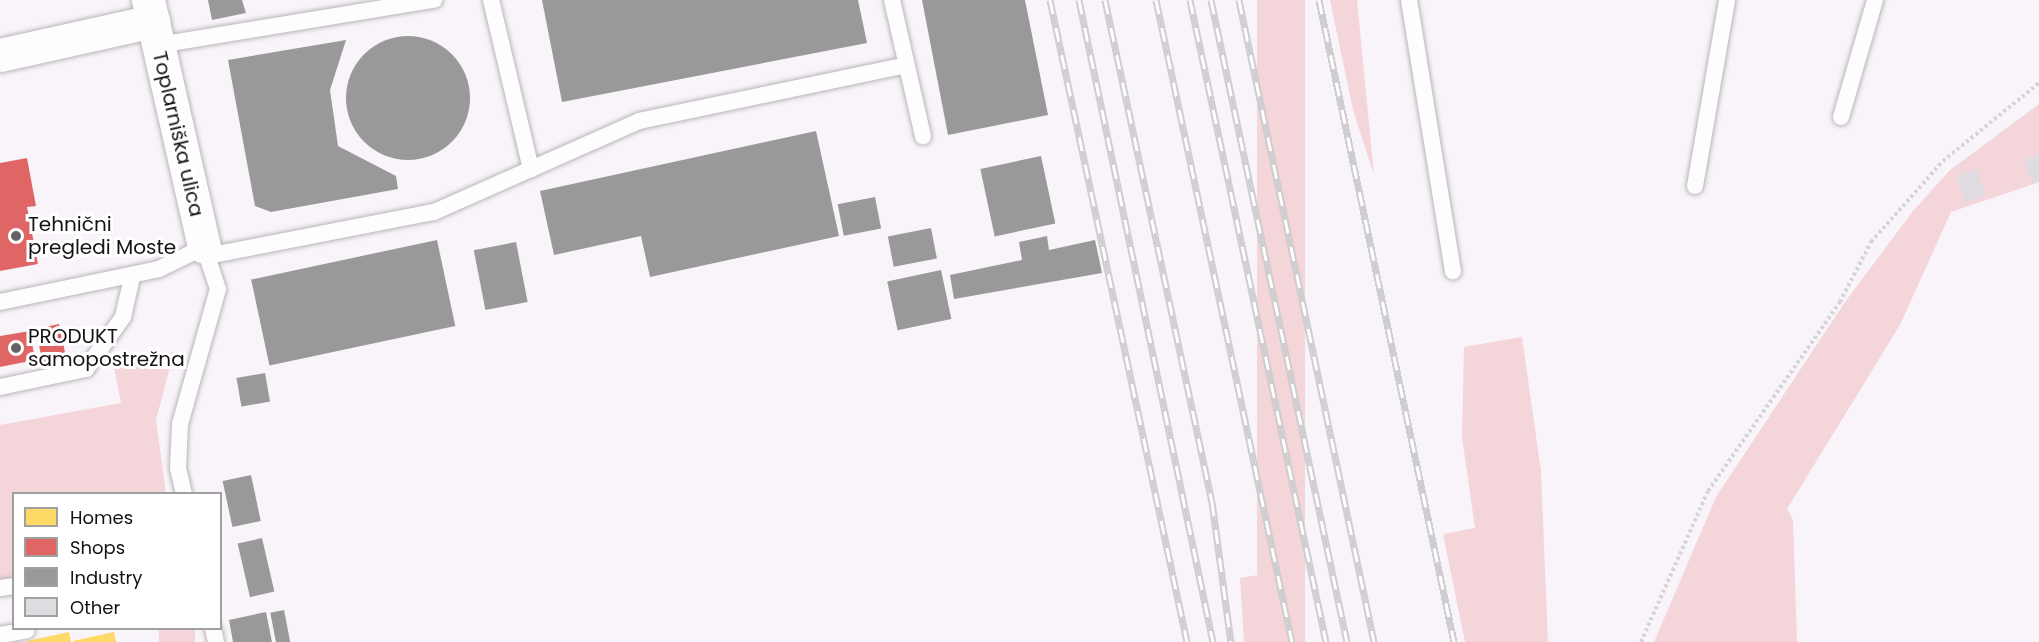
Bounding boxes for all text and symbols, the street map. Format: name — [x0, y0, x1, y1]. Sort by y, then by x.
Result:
street label: Toplarniška ulica — [147, 49, 209, 219]
place label: Tehnični pregledi Moste — [28, 213, 176, 260]
marker: Tehnični pregledi Moste — [9, 229, 23, 243]
place label: PRODUKT samopostrežna — [28, 324, 185, 371]
marker: PRODUKT samopostrežna — [9, 341, 23, 355]
legend — [12, 492, 222, 630]
text: Homes — [70, 505, 133, 530]
text: Shops — [70, 535, 125, 560]
text: Industry — [70, 565, 142, 590]
text: Other — [70, 595, 120, 620]

